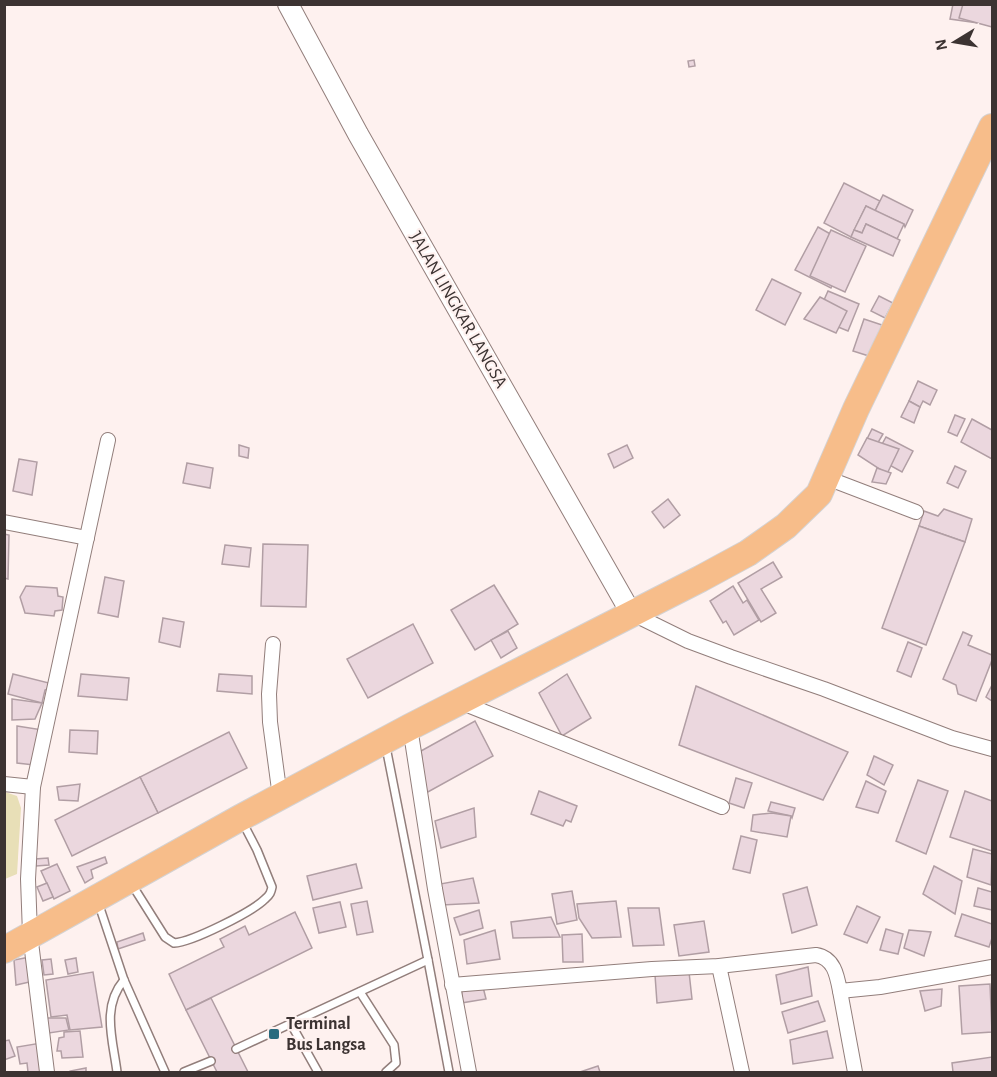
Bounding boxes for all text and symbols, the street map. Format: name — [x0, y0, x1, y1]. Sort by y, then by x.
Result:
north arrow — [925, 12, 985, 72]
text: N — [932, 38, 950, 52]
street label: JALAN LINGKAR LANGSA — [406, 229, 510, 392]
place label: Terminal Bus Langsa — [286, 1015, 366, 1054]
marker: Terminal Bus Langsa — [267, 1027, 281, 1041]

